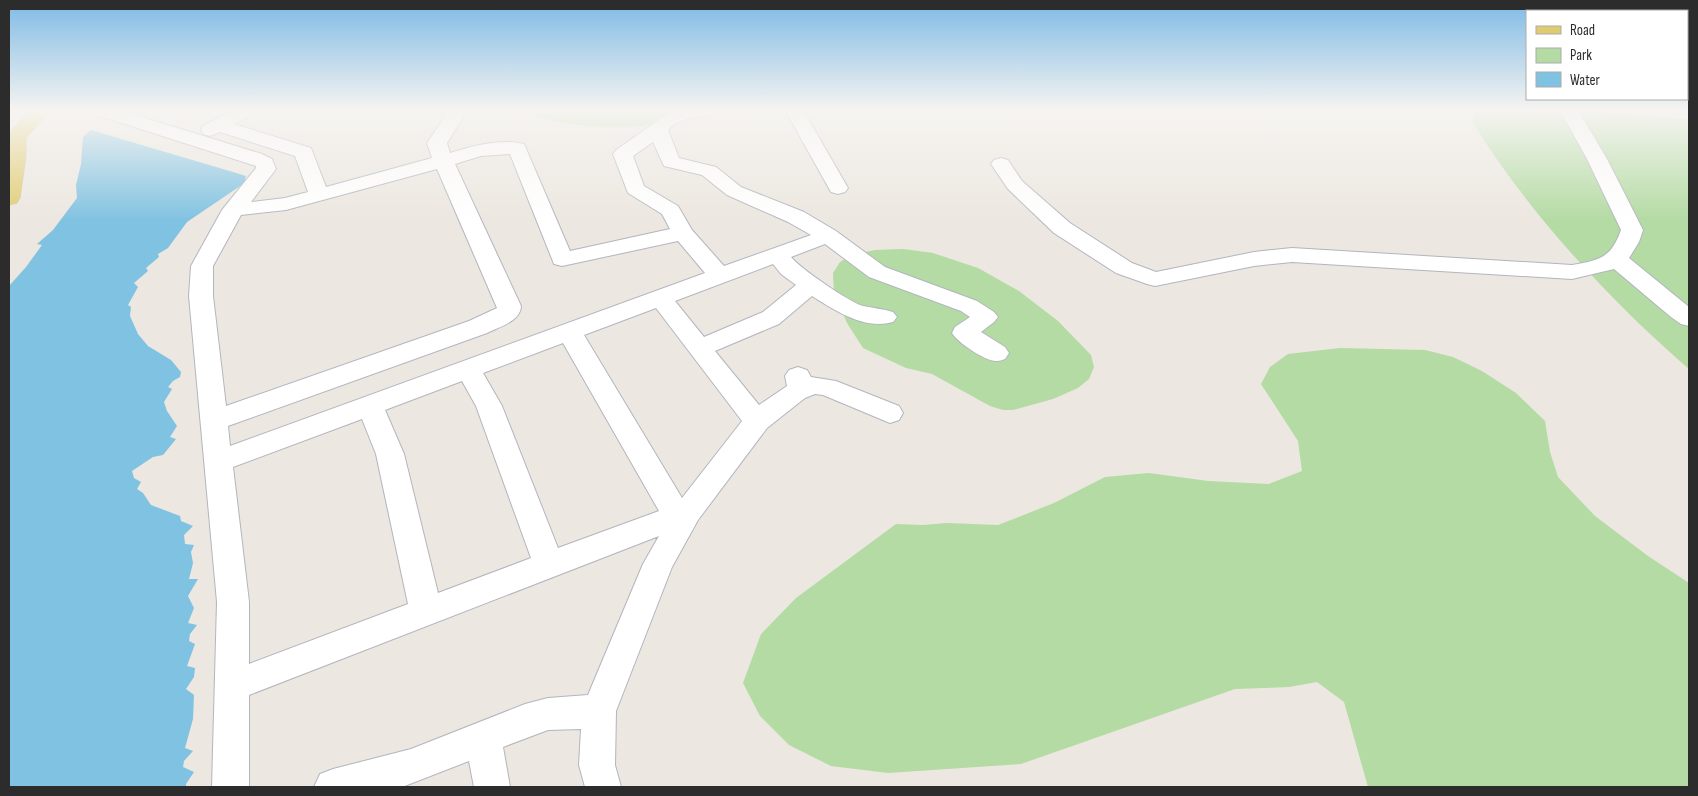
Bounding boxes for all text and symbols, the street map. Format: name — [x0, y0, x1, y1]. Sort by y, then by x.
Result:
legend — [1526, 10, 1688, 100]
text: Road — [1570, 21, 1595, 40]
text: Park — [1570, 46, 1592, 65]
text: Water — [1570, 71, 1601, 90]

